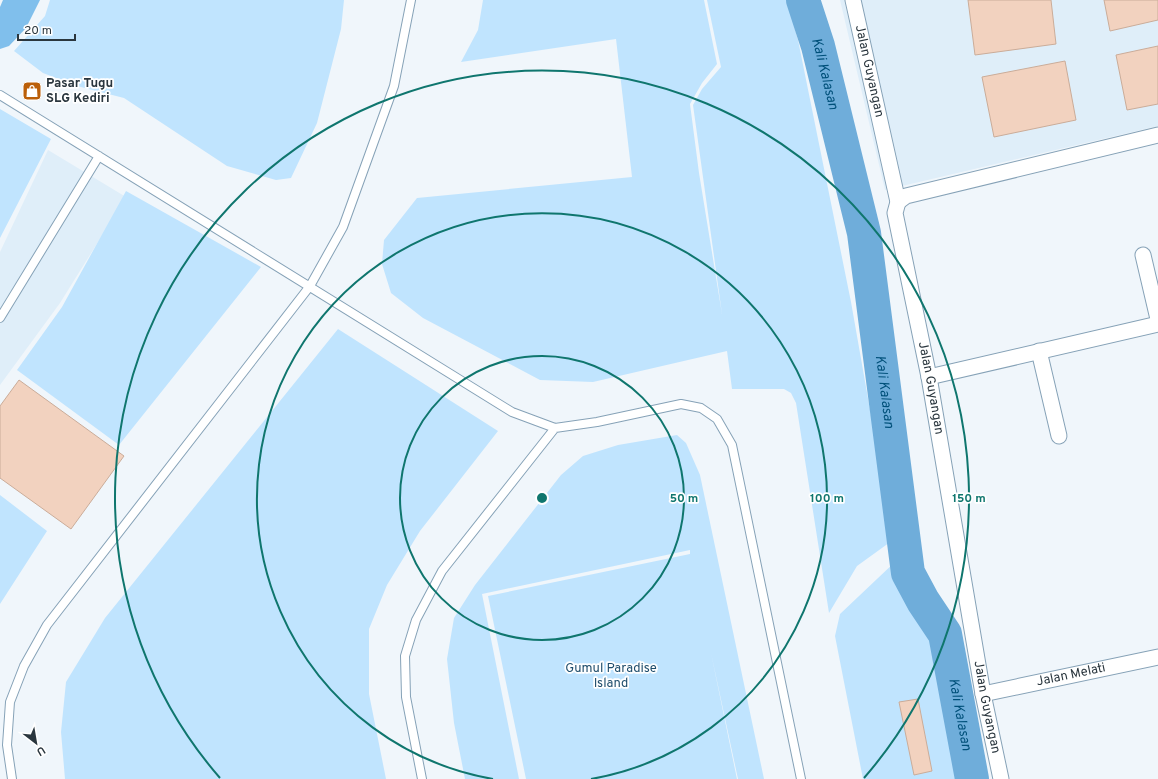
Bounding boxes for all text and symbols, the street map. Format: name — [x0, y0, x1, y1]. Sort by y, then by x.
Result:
scale bar — [18, 16, 75, 42]
text: 20 m — [24, 23, 52, 39]
street label: Jalan Guyangan — [851, 24, 887, 119]
water label: Kali Kalasan — [807, 36, 842, 112]
place label: Pasar Tugu SLG Kediri — [46, 76, 113, 107]
shop icon: Pasar Tugu SLG Kediri — [21, 80, 43, 102]
street label: Jalan Guyangan — [914, 340, 947, 436]
water label: Kali Kalasan — [871, 354, 898, 430]
centre of rings — [535, 491, 549, 505]
text: 50 m — [670, 491, 698, 507]
text: 100 m — [810, 491, 844, 507]
text: 150 m — [952, 491, 986, 507]
street label: Jalan Guyangan — [969, 660, 1003, 755]
street label: Jalan Melati — [1035, 660, 1107, 690]
park label: Gumul Paradise Island — [565, 661, 657, 692]
water label: Kali Kalasan — [945, 677, 975, 753]
north arrow — [16, 723, 56, 763]
text: U — [34, 743, 48, 759]

